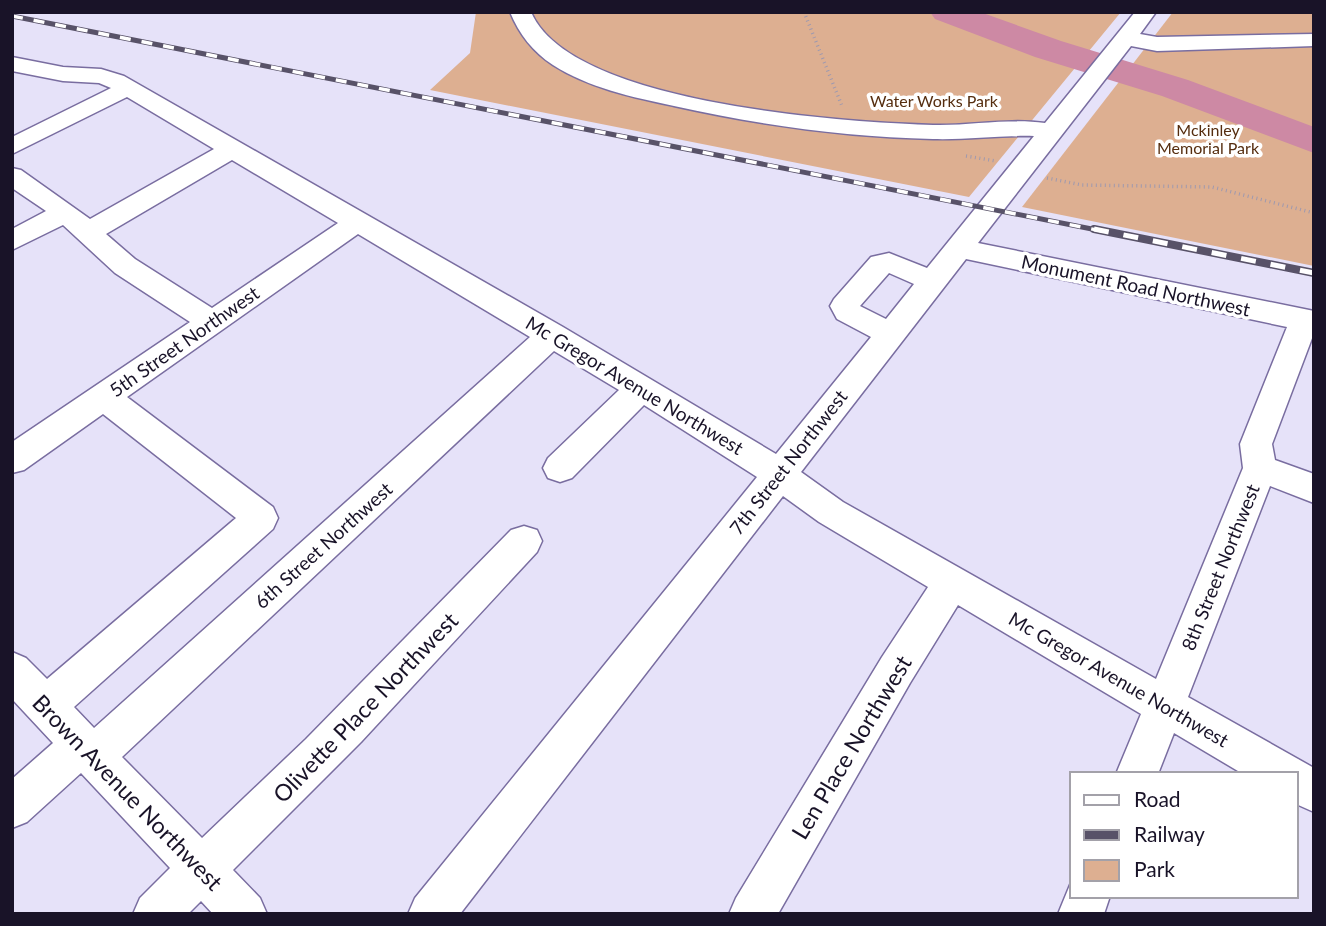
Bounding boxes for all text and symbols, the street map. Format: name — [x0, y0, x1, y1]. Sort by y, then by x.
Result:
park label: Water Works Park — [870, 91, 999, 110]
park label: Mckinley Memorial Park — [1157, 120, 1260, 157]
street label: Monument Road Northwest — [1020, 250, 1253, 321]
street label: 5th Street Northwest — [105, 281, 263, 401]
street label: Mc Gregor Avenue Northwest — [522, 311, 748, 459]
street label: 7th Street Northwest — [724, 385, 852, 539]
street label: 6th Street Northwest — [249, 477, 397, 613]
street label: 8th Street Northwest — [1176, 480, 1264, 654]
street label: Olivette Place Northwest — [267, 605, 464, 808]
street label: Mc Gregor Avenue Northwest — [1005, 607, 1233, 751]
street label: Len Place Northwest — [785, 650, 917, 844]
street label: Brown Avenue Northwest — [27, 688, 229, 896]
legend — [1070, 772, 1298, 898]
text: Road — [1134, 786, 1181, 811]
text: Railway — [1134, 821, 1205, 846]
text: Park — [1134, 856, 1175, 881]

